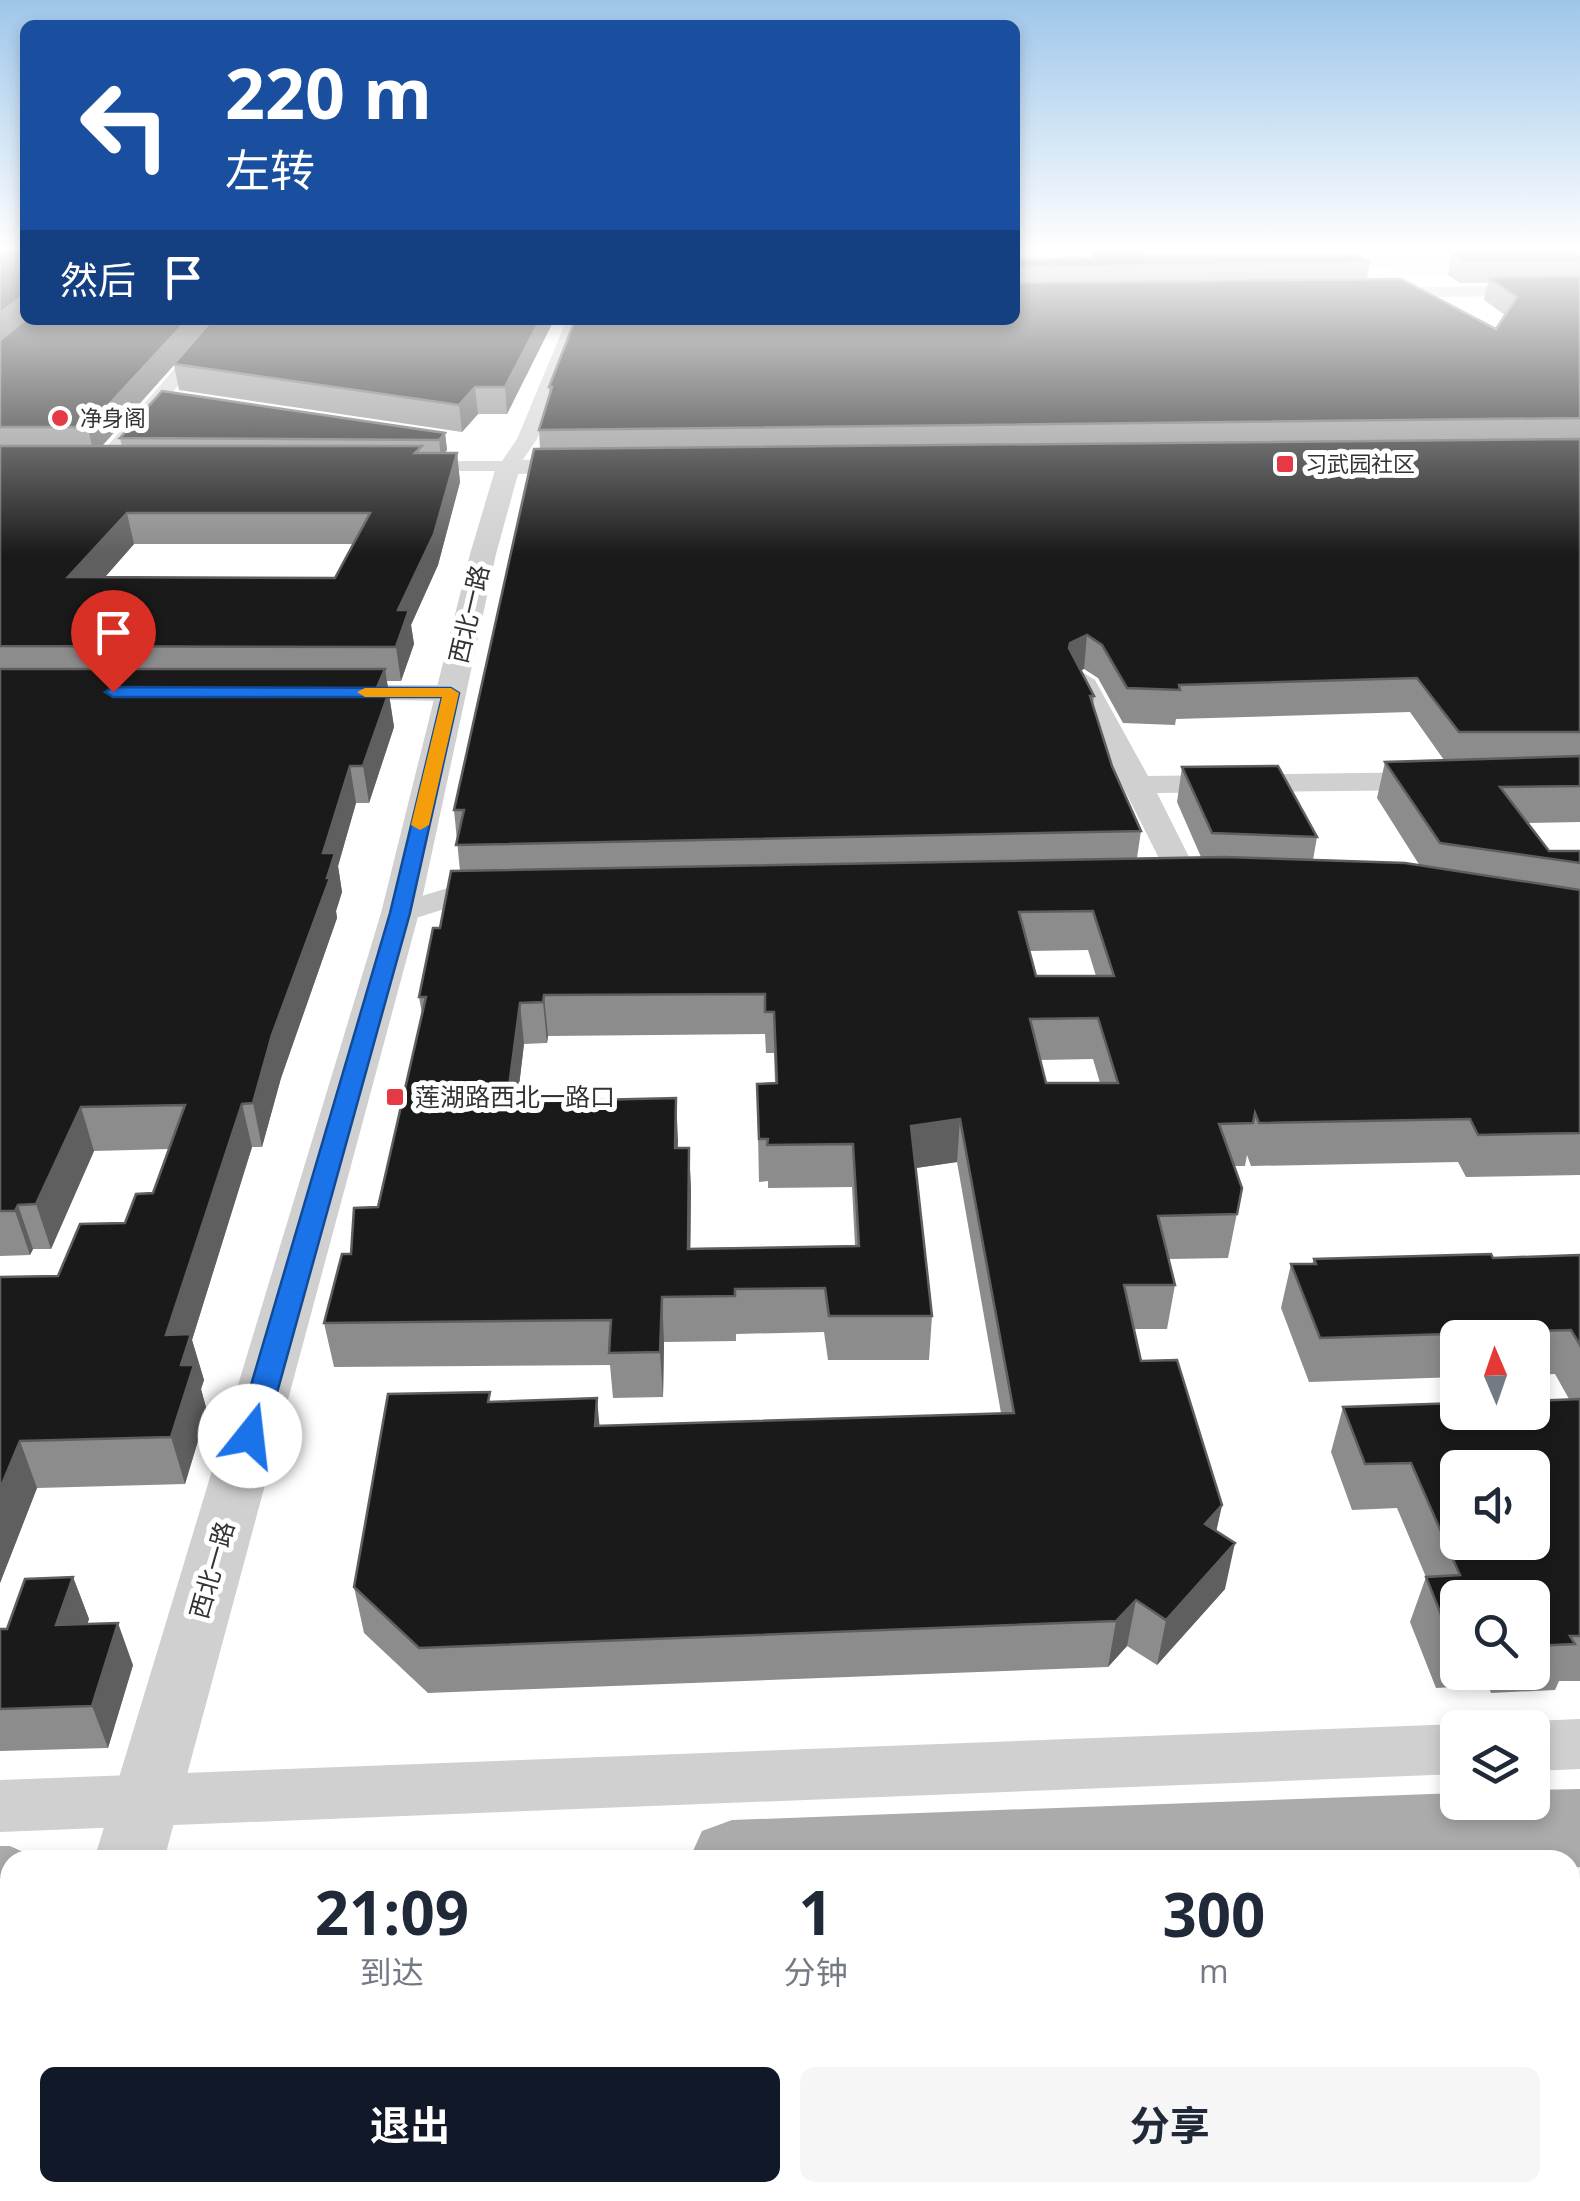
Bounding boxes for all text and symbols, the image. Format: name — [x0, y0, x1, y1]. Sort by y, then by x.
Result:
text: 220 m — [225, 44, 432, 140]
icon: left — [60, 60, 190, 190]
text: 左转 — [225, 139, 315, 200]
icon: arrive — [156, 250, 211, 305]
text: 然后 — [60, 253, 136, 305]
place label: 净身阁 — [80, 402, 146, 432]
marker: 净身阁 — [49, 407, 71, 429]
place label: 习武园社区 — [1305, 448, 1415, 478]
marker: 习武园社区 — [1274, 453, 1296, 475]
street label: 西北一路 — [440, 561, 496, 666]
pin — [71, 590, 156, 693]
icon: arrive — [86, 605, 141, 660]
place label: 莲湖路西北一路口 — [415, 1079, 615, 1113]
marker: 莲湖路西北一路口 — [384, 1086, 406, 1108]
north arrow — [1440, 1320, 1550, 1430]
map controls — [1440, 1320, 1550, 1820]
position arrow — [198, 1384, 302, 1488]
button: sound — [1440, 1450, 1550, 1560]
street label: 西北一路 — [181, 1517, 241, 1622]
button: search — [1440, 1580, 1550, 1690]
button: layers — [1440, 1710, 1550, 1820]
text: 21:09 — [315, 1871, 469, 1953]
text: 1 — [799, 1871, 833, 1953]
text: 300 — [1162, 1873, 1265, 1955]
text: m — [1199, 1949, 1229, 1992]
text: 到达 — [360, 1950, 424, 1993]
text: 分钟 — [784, 1950, 848, 1993]
button: 退出 — [40, 2067, 780, 2182]
button: 分享 — [800, 2067, 1540, 2182]

